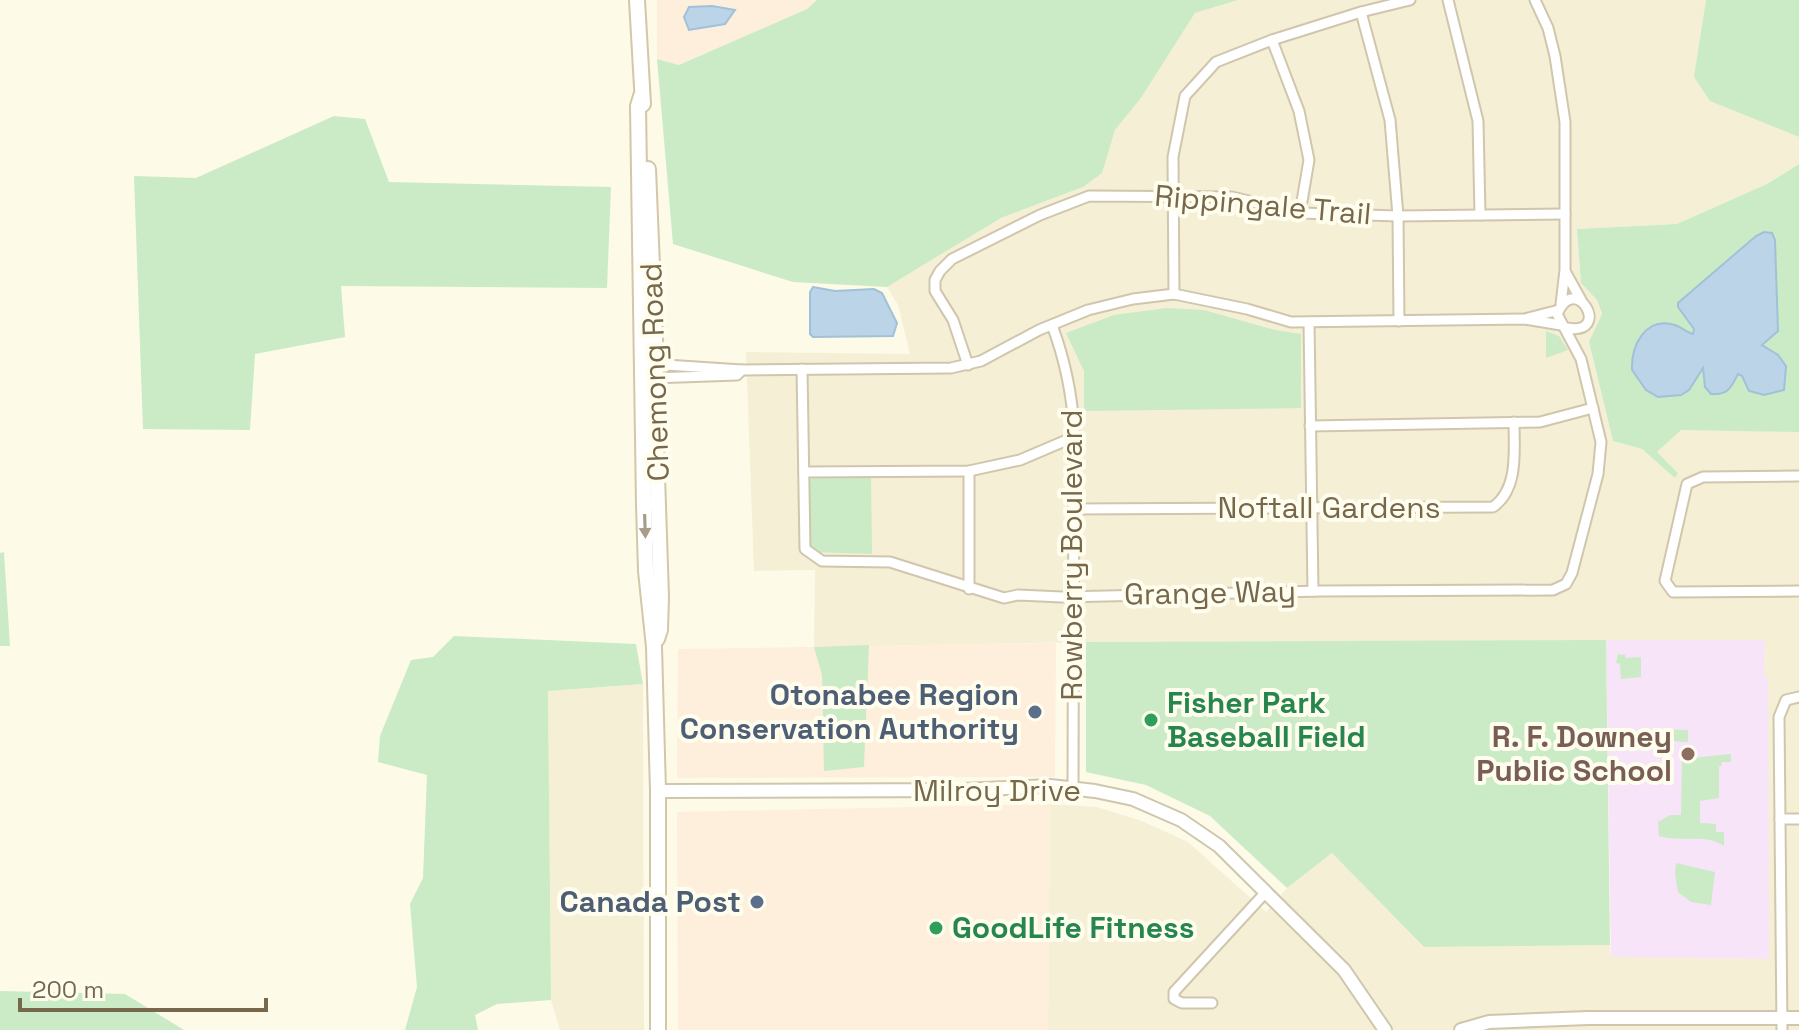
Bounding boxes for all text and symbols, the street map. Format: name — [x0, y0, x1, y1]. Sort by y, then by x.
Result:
street label: Rippingale Trail — [1153, 176, 1373, 233]
street label: Chemong Road — [631, 262, 678, 482]
street label: Rowberry Boulevard — [1052, 409, 1091, 701]
street label: Noftall Gardens — [1217, 488, 1441, 527]
one-way arrow — [638, 514, 651, 539]
street label: Grange Way — [1124, 572, 1296, 613]
place label: Otonabee Region Conservation Authority — [680, 675, 1019, 748]
place label: Fisher Park Baseball Field — [1167, 683, 1366, 756]
marker: Otonabee Region Conservation Authority — [1026, 703, 1044, 721]
marker: Fisher Park Baseball Field — [1142, 711, 1160, 729]
place label: R. F. Downey Public School — [1476, 717, 1672, 790]
marker: R. F. Downey Public School — [1679, 745, 1697, 763]
street label: Milroy Drive — [913, 771, 1081, 810]
place label: Canada Post — [560, 882, 741, 921]
marker: Canada Post — [748, 893, 766, 911]
place label: GoodLife Fitness — [952, 908, 1194, 947]
marker: GoodLife Fitness — [927, 919, 945, 937]
scale bar — [20, 962, 266, 1012]
text: 200 m — [32, 974, 104, 1005]

